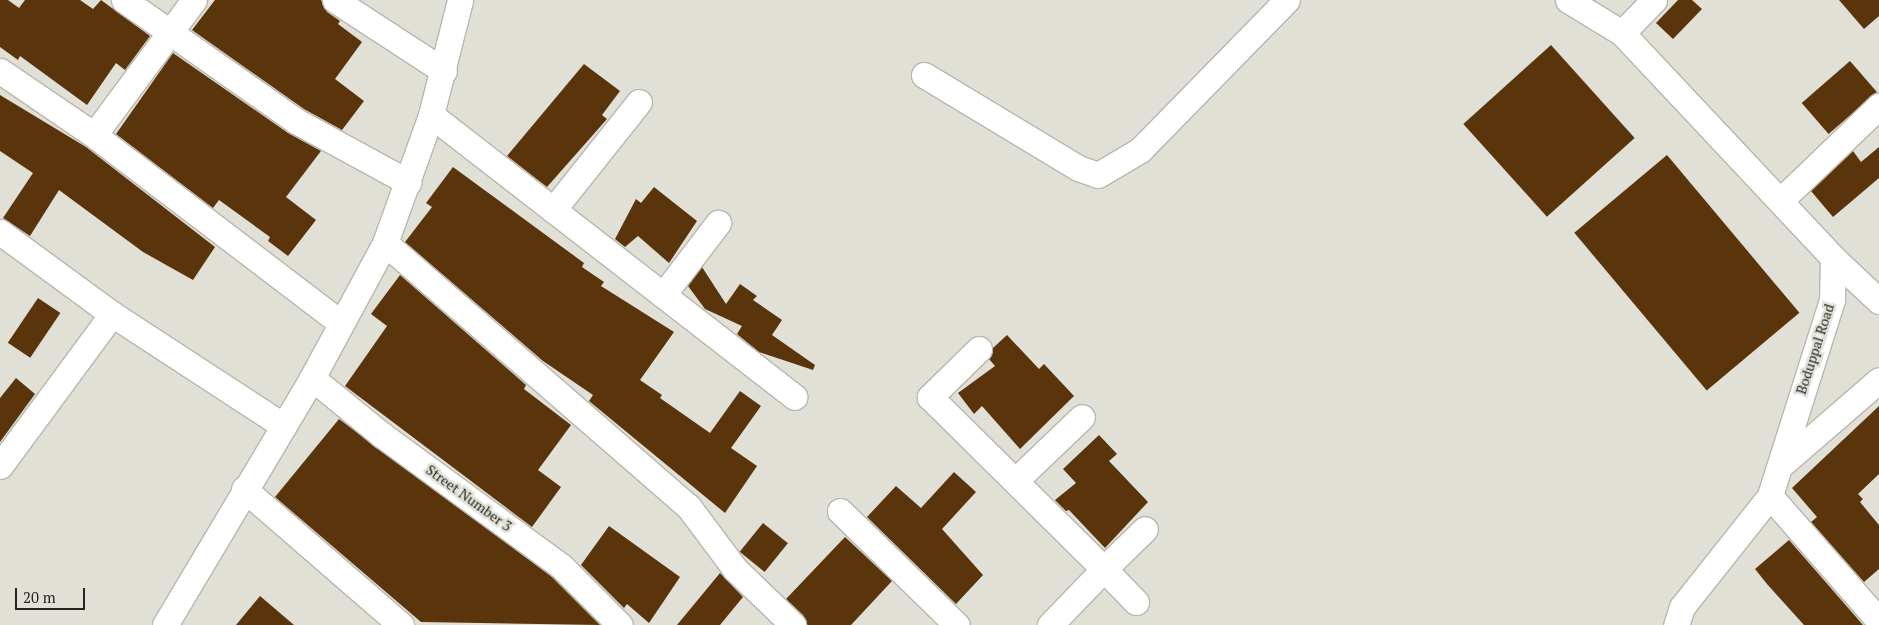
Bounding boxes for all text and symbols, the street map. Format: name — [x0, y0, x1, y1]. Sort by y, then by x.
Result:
street label: Boduppal Road — [1792, 302, 1838, 396]
street label: Street Number 3 — [423, 461, 515, 535]
scale bar — [18, 578, 88, 610]
text: 20 m — [23, 587, 56, 607]

